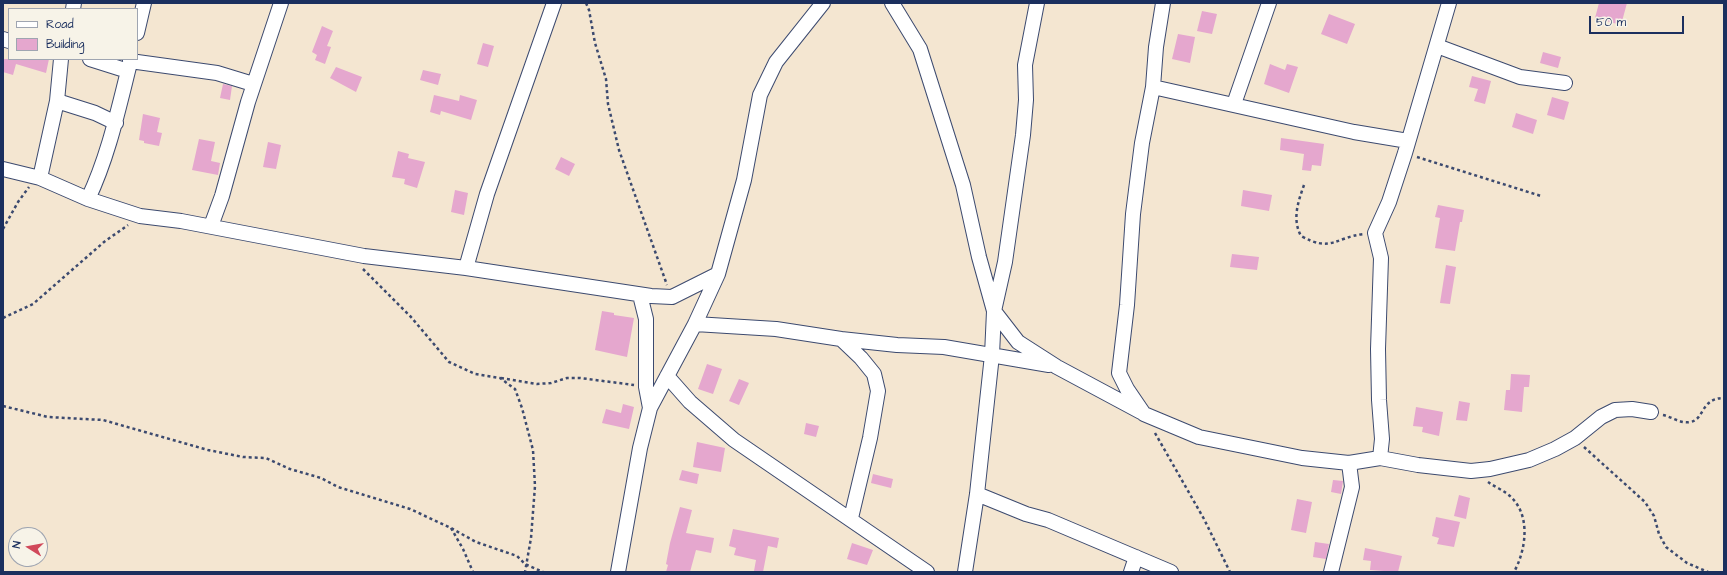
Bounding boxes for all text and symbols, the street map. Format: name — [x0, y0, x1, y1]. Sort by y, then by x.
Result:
legend — [8, 8, 138, 60]
scale bar — [1591, 8, 1686, 34]
text: 50 m — [1596, 14, 1626, 31]
text: Road — [46, 16, 74, 33]
text: Building — [46, 36, 84, 53]
north arrow — [8, 527, 48, 567]
text: N — [9, 540, 25, 550]

